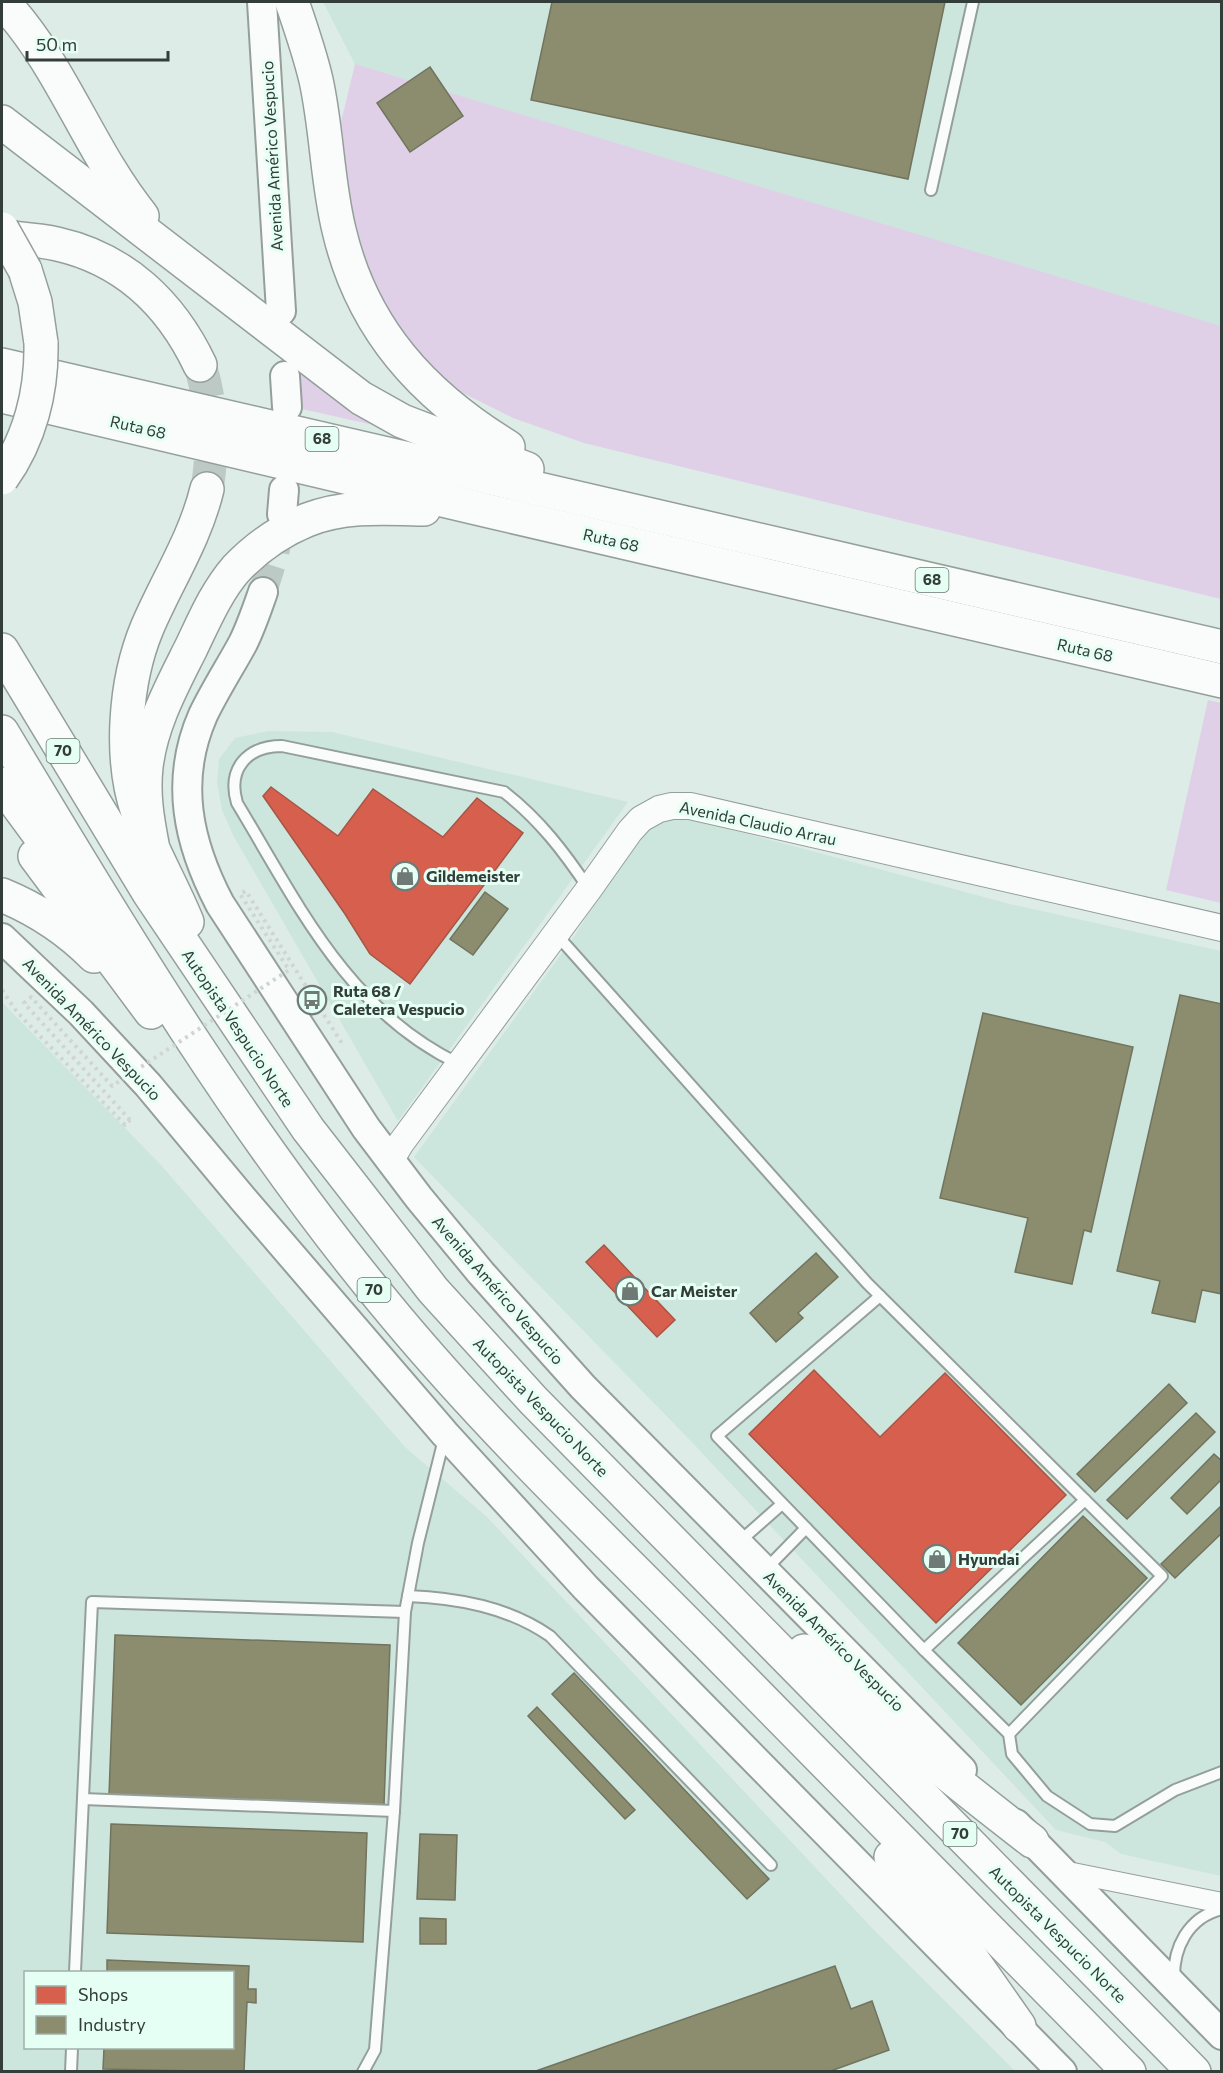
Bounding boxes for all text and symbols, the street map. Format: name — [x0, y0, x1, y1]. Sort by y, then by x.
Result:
scale bar — [27, 24, 168, 62]
text: 50 m — [36, 33, 77, 55]
street label: Avenida Américo Vespucio — [257, 60, 286, 252]
street label: Ruta 68 — [108, 411, 168, 442]
road number: 68 — [306, 427, 338, 451]
street label: Ruta 68 — [581, 524, 641, 555]
road number: 68 — [916, 568, 948, 592]
street label: Ruta 68 — [1055, 634, 1115, 665]
road number: 70 — [46, 739, 80, 763]
street label: Avenida Claudio Arrau — [678, 797, 838, 848]
shop icon: Gildemeister — [389, 860, 421, 892]
place label: Gildemeister — [426, 866, 521, 885]
street label: Autopista Vespucio Norte — [178, 945, 298, 1110]
street label: Avenida Américo Vespucio — [19, 953, 165, 1104]
place label: Ruta 68 / Caletera Vespucio — [333, 981, 465, 1018]
bus stop icon: Ruta 68 / Caletera Vespucio — [296, 984, 328, 1016]
street label: Avenida Américo Vespucio — [429, 1211, 568, 1368]
shop icon: Car Meister — [614, 1275, 646, 1307]
road number: 70 — [358, 1278, 391, 1302]
place label: Car Meister — [651, 1281, 738, 1300]
street label: Autopista Vespucio Norte — [470, 1333, 613, 1480]
shop icon: Hyundai — [921, 1543, 953, 1575]
place label: Hyundai — [958, 1549, 1019, 1568]
street label: Avenida Américo Vespucio — [760, 1566, 909, 1715]
road number: 70 — [944, 1822, 976, 1846]
street label: Autopista Vespucio Norte — [986, 1861, 1131, 2006]
legend — [24, 1971, 234, 2049]
text: Shops — [78, 1983, 128, 2005]
text: Industry — [78, 2013, 146, 2035]

